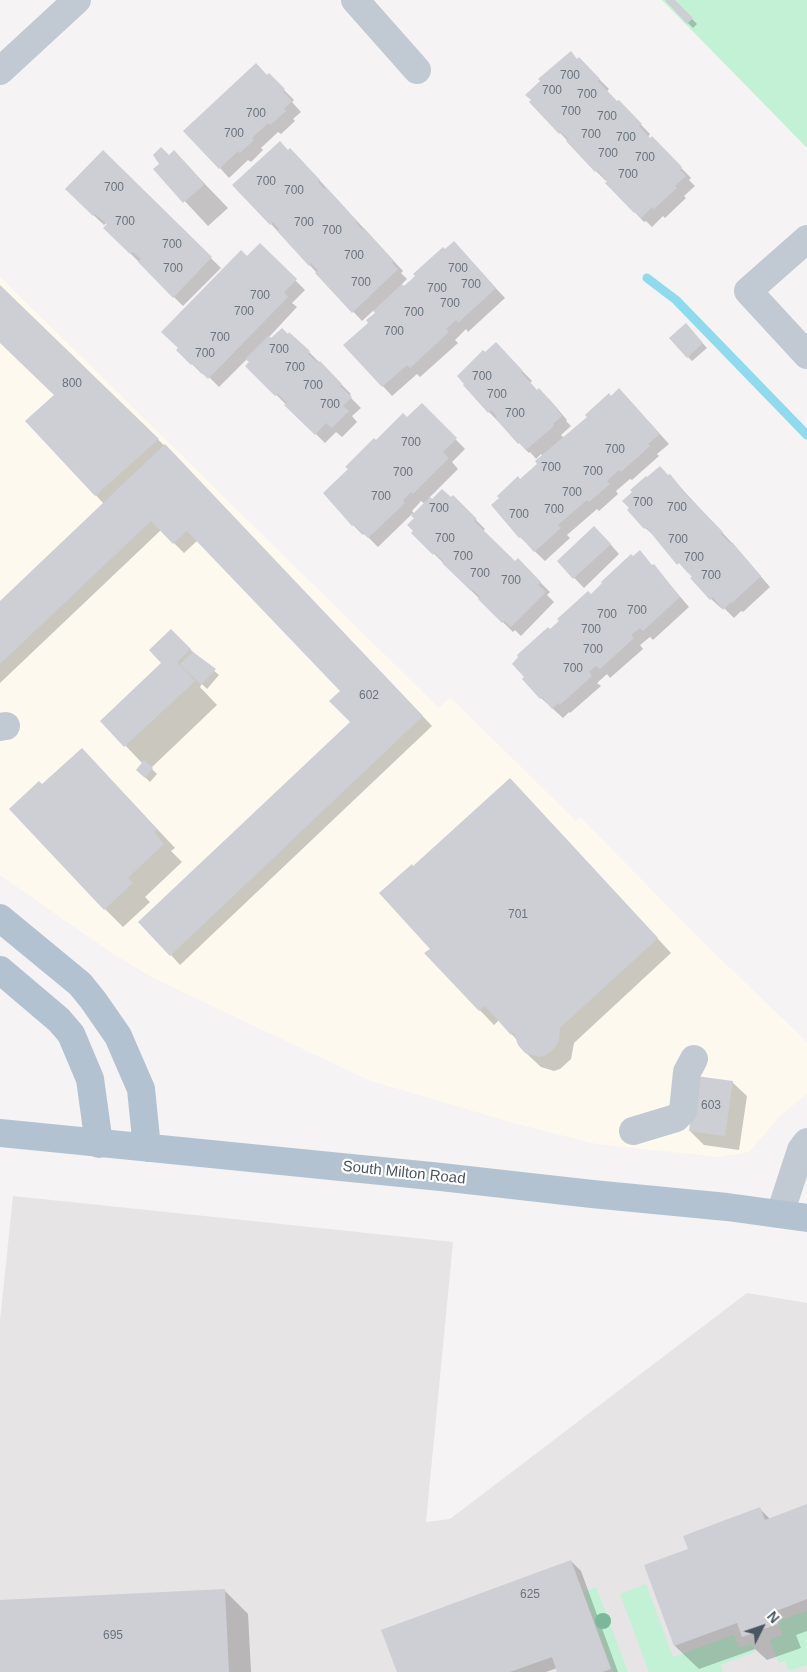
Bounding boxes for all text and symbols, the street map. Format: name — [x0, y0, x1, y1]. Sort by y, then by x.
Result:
house number: 700 — [560, 69, 580, 83]
house number: 700 — [542, 84, 562, 98]
house number: 700 — [577, 88, 597, 102]
house number: 700 — [561, 105, 581, 119]
house number: 700 — [246, 107, 266, 121]
house number: 700 — [597, 110, 617, 124]
house number: 700 — [224, 127, 244, 141]
house number: 700 — [581, 128, 601, 142]
house number: 700 — [616, 131, 636, 145]
house number: 700 — [598, 147, 618, 161]
house number: 700 — [635, 151, 655, 165]
house number: 700 — [618, 168, 638, 182]
house number: 700 — [256, 175, 276, 189]
house number: 700 — [104, 181, 124, 195]
house number: 700 — [284, 184, 304, 198]
house number: 700 — [115, 215, 135, 229]
house number: 700 — [294, 216, 314, 230]
house number: 700 — [322, 224, 342, 238]
house number: 700 — [162, 238, 182, 252]
house number: 700 — [344, 249, 364, 263]
house number: 700 — [163, 262, 183, 276]
house number: 700 — [448, 262, 468, 276]
house number: 700 — [351, 276, 371, 290]
house number: 700 — [461, 278, 481, 292]
house number: 700 — [427, 282, 447, 296]
house number: 700 — [250, 289, 270, 303]
house number: 700 — [440, 297, 460, 311]
house number: 700 — [234, 305, 254, 319]
house number: 700 — [404, 306, 424, 320]
house number: 700 — [384, 325, 404, 339]
house number: 700 — [210, 331, 230, 345]
house number: 700 — [269, 343, 289, 357]
house number: 700 — [195, 347, 215, 361]
house number: 700 — [285, 361, 305, 375]
house number: 700 — [472, 370, 492, 384]
house number: 800 — [62, 377, 82, 391]
house number: 700 — [303, 379, 323, 393]
house number: 700 — [487, 388, 507, 402]
house number: 700 — [320, 398, 340, 412]
house number: 700 — [505, 407, 525, 421]
house number: 700 — [401, 436, 421, 450]
house number: 700 — [605, 443, 625, 457]
house number: 700 — [541, 461, 561, 475]
house number: 700 — [583, 465, 603, 479]
house number: 700 — [393, 466, 413, 480]
house number: 700 — [562, 486, 582, 500]
house number: 700 — [371, 490, 391, 504]
house number: 700 — [633, 496, 653, 510]
house number: 700 — [667, 501, 687, 515]
house number: 700 — [429, 502, 449, 516]
house number: 700 — [544, 503, 564, 517]
house number: 700 — [509, 508, 529, 522]
house number: 700 — [435, 532, 455, 546]
house number: 700 — [668, 533, 688, 547]
house number: 700 — [453, 550, 473, 564]
house number: 700 — [684, 551, 704, 565]
house number: 700 — [470, 567, 490, 581]
house number: 700 — [701, 569, 721, 583]
house number: 700 — [501, 574, 521, 588]
house number: 700 — [627, 604, 647, 618]
house number: 700 — [597, 608, 617, 622]
house number: 700 — [581, 623, 601, 637]
house number: 700 — [583, 643, 603, 657]
house number: 700 — [563, 662, 583, 676]
house number: 602 — [359, 689, 379, 703]
house number: 701 — [508, 908, 528, 922]
house number: 603 — [701, 1099, 721, 1113]
street label: South Milton Road — [342, 1158, 466, 1188]
house number: 625 — [520, 1588, 540, 1602]
north arrow — [737, 1602, 787, 1652]
text: N — [764, 1608, 783, 1626]
house number: 695 — [103, 1629, 123, 1643]

